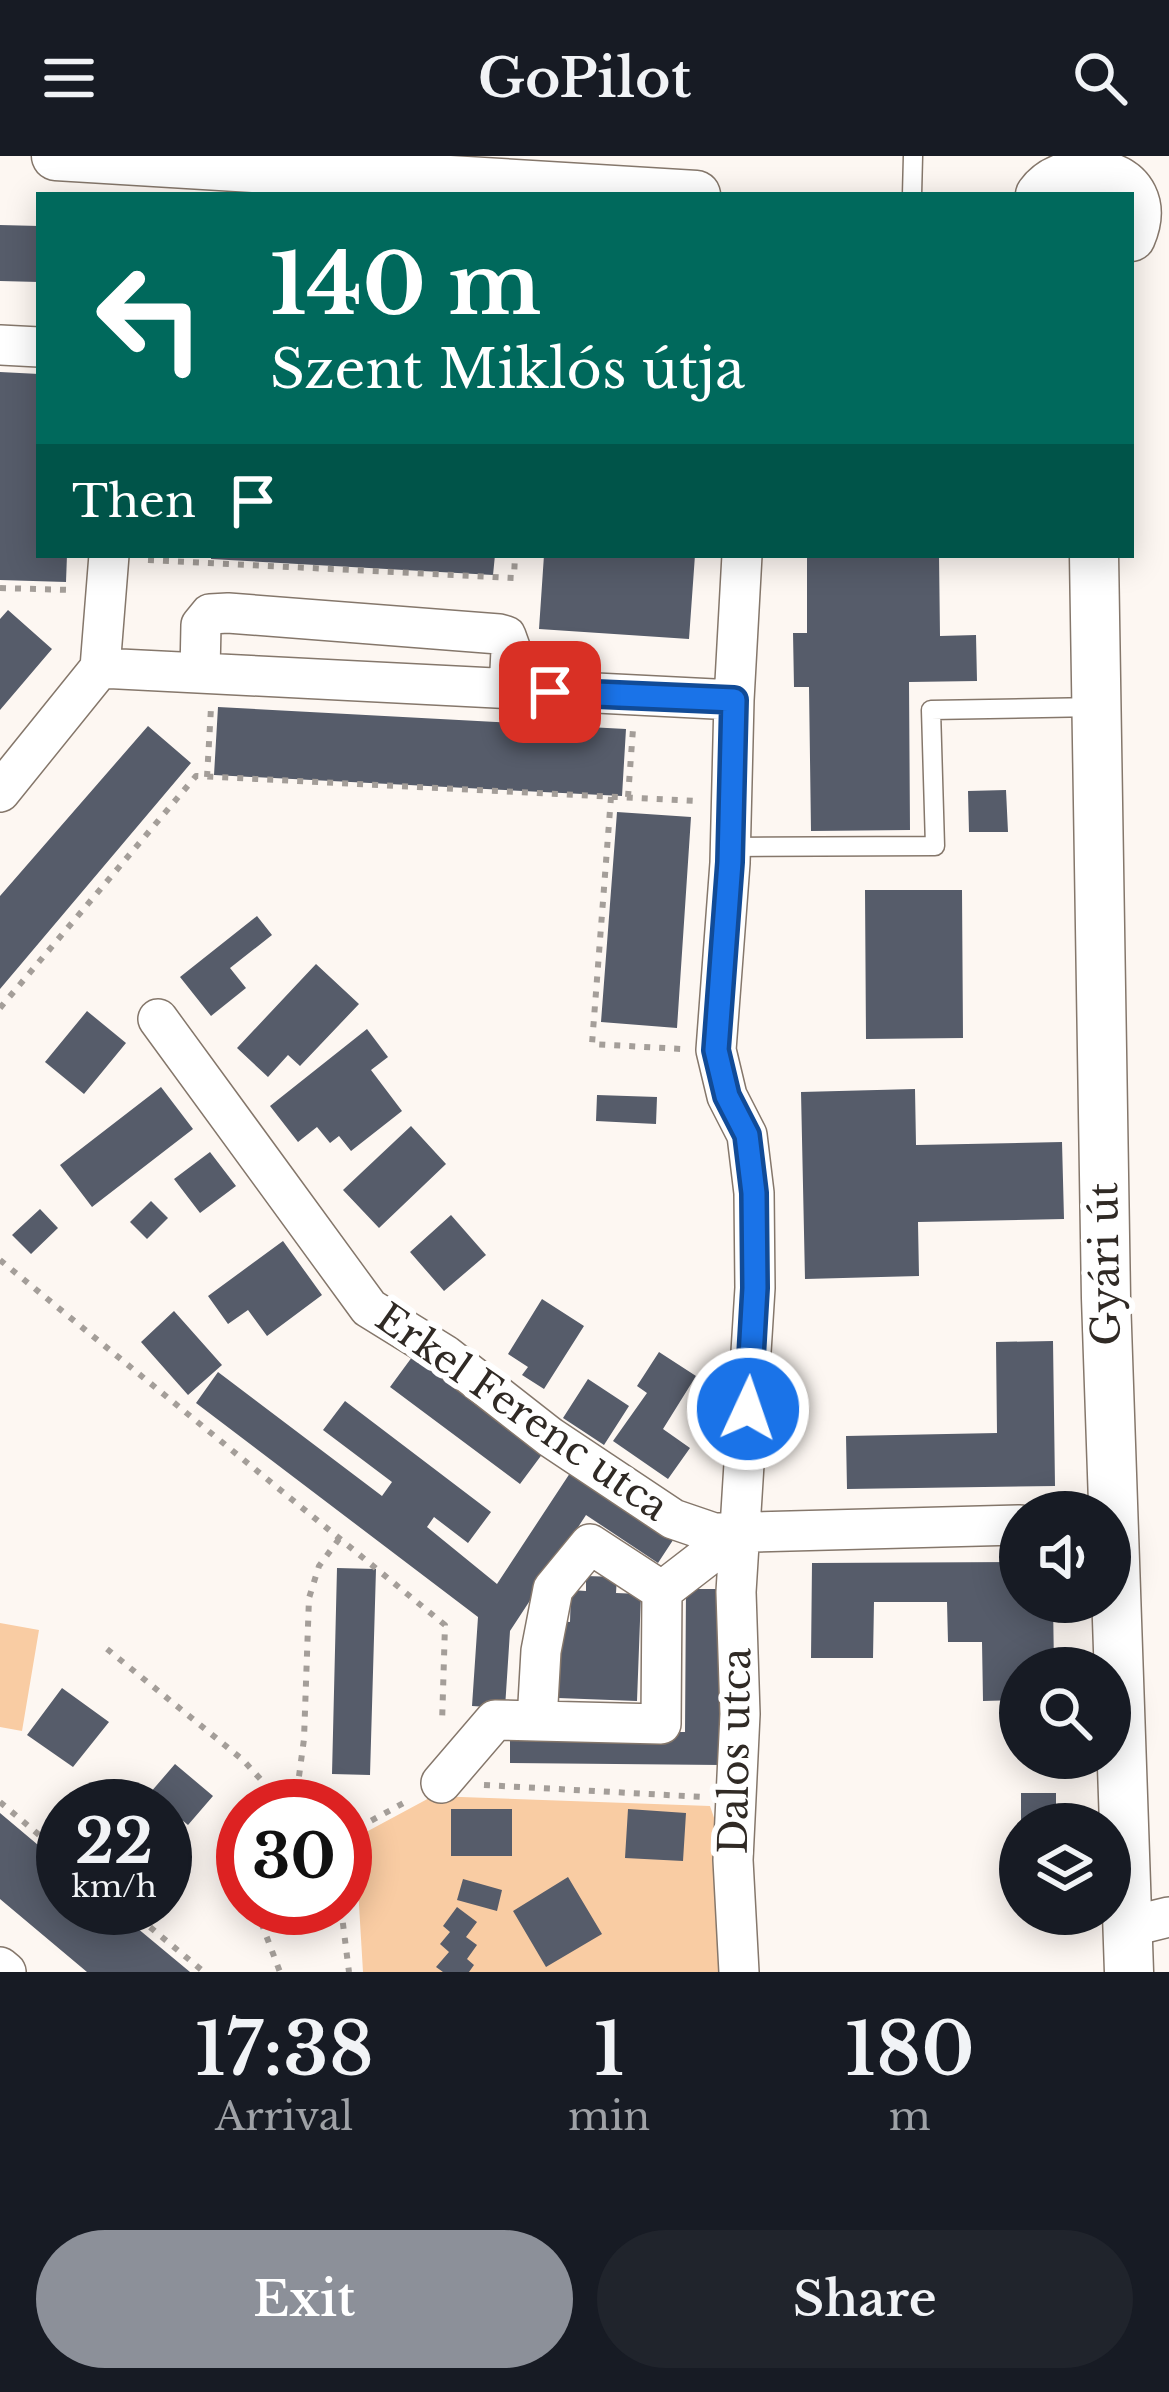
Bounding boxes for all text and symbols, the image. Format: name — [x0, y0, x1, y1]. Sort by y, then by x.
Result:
icon: menu — [36, 45, 102, 111]
text: GoPilot — [478, 45, 691, 112]
icon: search — [1067, 45, 1133, 111]
text: 140 m — [270, 233, 541, 337]
icon: left — [72, 240, 228, 396]
text: Szent Miklós útja — [270, 336, 745, 403]
icon: arrive — [220, 468, 286, 534]
text: Then — [72, 473, 196, 529]
pin — [499, 641, 601, 743]
icon: arrive — [517, 659, 583, 725]
street label: Gyári út — [1079, 1182, 1131, 1346]
street label: Erkel Ferenc utca — [366, 1293, 678, 1531]
position arrow — [685, 1346, 811, 1472]
map controls — [999, 1491, 1131, 1935]
button: sound — [999, 1491, 1131, 1623]
street label: Dalos utca — [709, 1647, 761, 1855]
button: search — [999, 1647, 1131, 1779]
speed limit sign: 30 — [216, 1779, 372, 1935]
button: layers — [999, 1803, 1131, 1935]
text: 22 — [75, 1805, 153, 1879]
text: km/h — [71, 1868, 157, 1905]
text: 17:38 — [194, 2005, 374, 2094]
text: 1 — [593, 2005, 625, 2094]
text: 180 — [845, 2005, 975, 2094]
text: Arrival — [215, 2092, 353, 2141]
text: min — [568, 2092, 650, 2141]
text: m — [889, 2092, 931, 2141]
button: Exit — [36, 2230, 573, 2368]
button: Share — [597, 2230, 1133, 2368]

